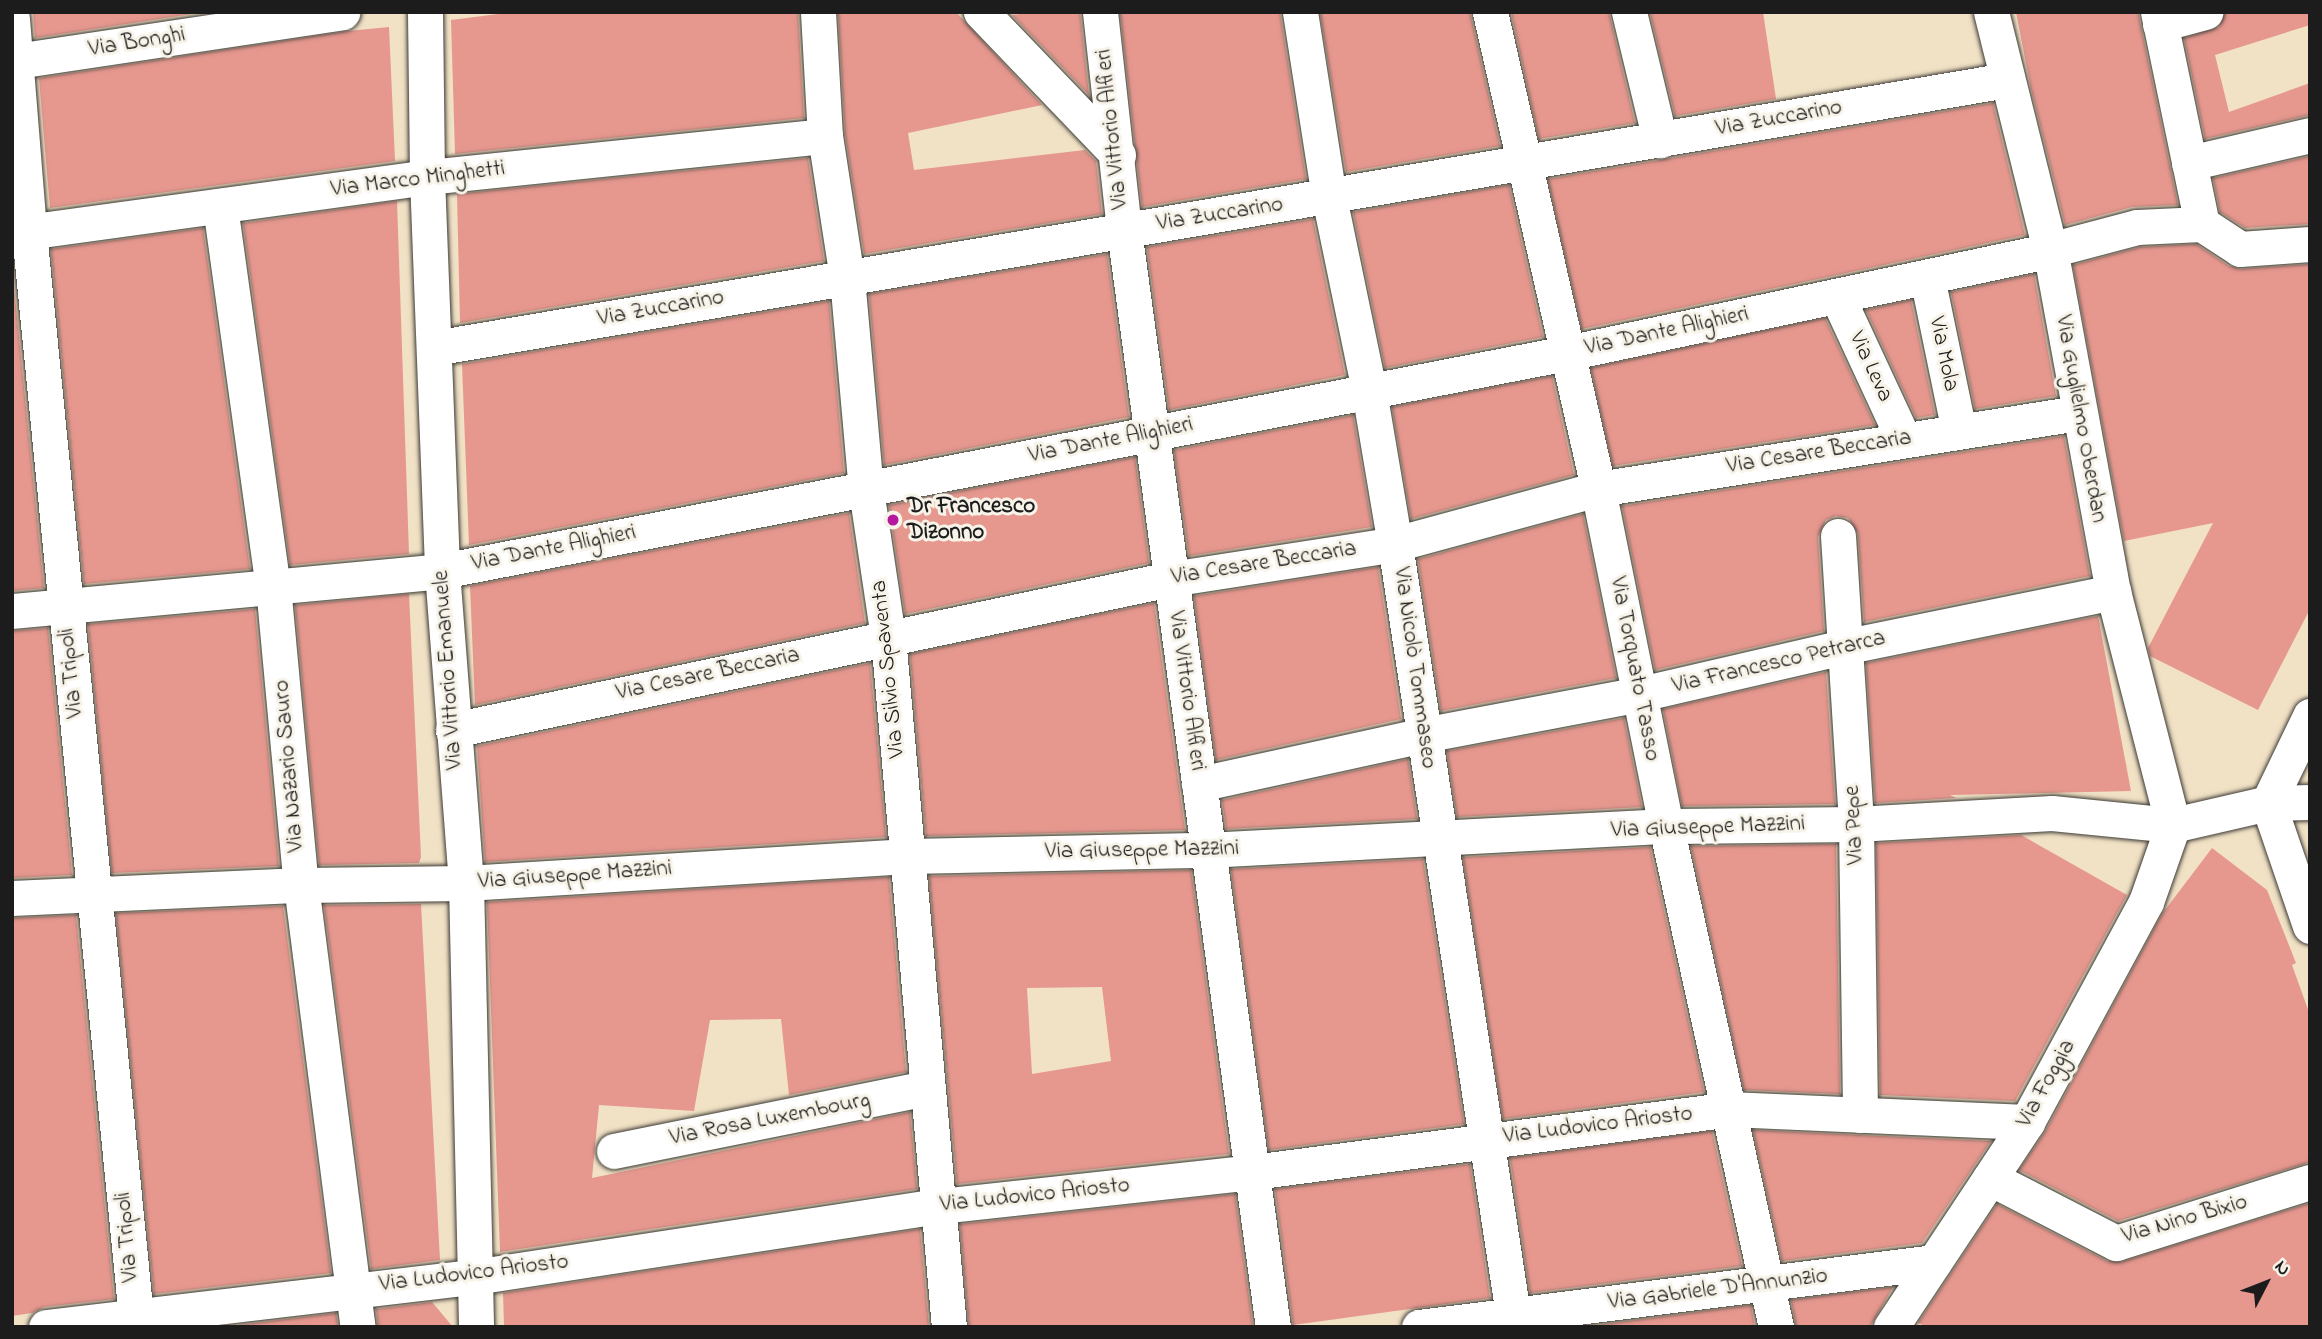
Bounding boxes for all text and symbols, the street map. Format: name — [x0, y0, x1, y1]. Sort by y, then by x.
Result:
street label: Via Bonghi — [87, 22, 187, 64]
street label: Via Vittorio Alfieri — [1091, 47, 1135, 211]
street label: Via Zuccarino — [1714, 94, 1844, 144]
street label: Via Marco Minghetti — [329, 156, 507, 204]
street label: Via Zuccarino — [1155, 191, 1285, 239]
street label: Via Zuccarino — [596, 284, 726, 334]
street label: Via Dante Alighieri — [1582, 301, 1752, 363]
street label: Via Guglielmo Oberdan — [2048, 313, 2112, 525]
street label: Via Mola — [1922, 314, 1964, 394]
street label: Via Leva — [1842, 327, 1898, 407]
street label: Via Dante Alighieri — [1026, 412, 1196, 470]
street label: Via Cesare Beccaria — [1725, 425, 1913, 481]
place label: Dr Francesco Dizonno — [907, 493, 1035, 547]
marker: Dr Francesco Dizonno — [885, 512, 901, 528]
street label: Via Dante Alighieri — [469, 520, 639, 578]
street label: Via Cesare Beccaria — [1170, 536, 1358, 592]
street label: Via Nicolò Tommaseo — [1386, 565, 1442, 771]
street label: Via Vittorio Emanuele — [428, 569, 470, 771]
street label: Via Torquato Tasso — [1603, 575, 1665, 763]
street label: Via Silvio Spaventa — [866, 579, 912, 759]
street label: Via Vittorio Alfieri — [1161, 609, 1211, 773]
street label: Via Francesco Petrarca — [1670, 625, 1888, 701]
street label: Via Tripoli — [54, 627, 90, 719]
street label: Via Cesare Beccaria — [614, 642, 802, 708]
street label: Via Nazario Sauro — [269, 679, 311, 853]
street label: Via Pepe — [1839, 785, 1871, 865]
street label: Via Giuseppe Mazzini — [1610, 811, 1806, 845]
street label: Via Giuseppe Mazzini — [1045, 836, 1239, 866]
street label: Via Giuseppe Mazzini — [477, 855, 673, 897]
street label: Via Foggia — [2012, 1035, 2082, 1133]
street label: Via Rosa Luxembourg — [667, 1087, 873, 1153]
street label: Via Ludovico Ariosto — [1502, 1101, 1694, 1151]
street label: Via Ludovico Ariosto — [939, 1172, 1131, 1220]
street label: Via Nino Bixio — [2119, 1189, 2251, 1251]
street label: Via Tripoli — [110, 1191, 146, 1283]
north arrow — [2231, 1248, 2301, 1318]
street label: Via Ludovico Ariosto — [378, 1249, 570, 1299]
text: N — [2268, 1255, 2296, 1282]
street label: Via Gabriele D'Annunzio — [1607, 1263, 1829, 1317]

